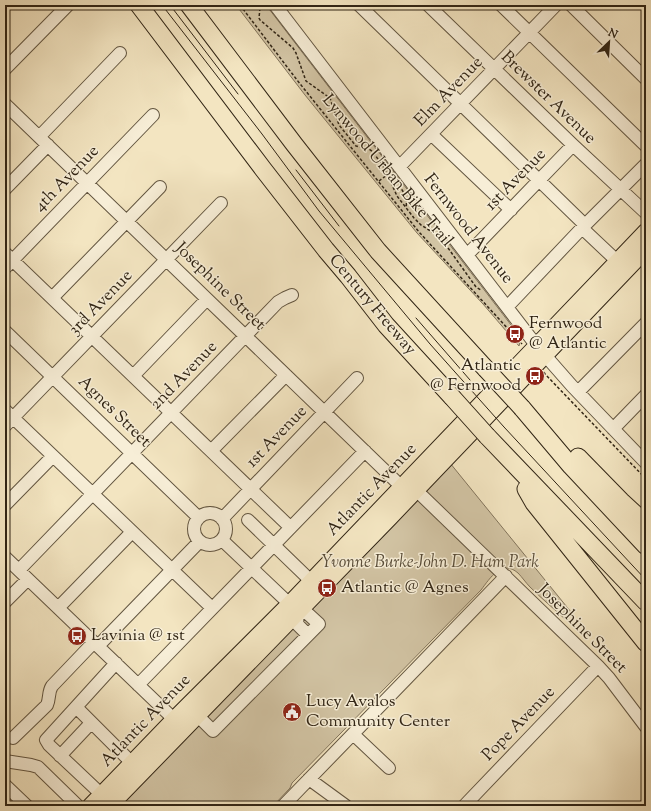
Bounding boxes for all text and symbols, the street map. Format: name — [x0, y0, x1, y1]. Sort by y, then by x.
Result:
north arrow — [589, 22, 629, 62]
text: N — [605, 24, 620, 43]
street label: Brewster Avenue — [495, 46, 601, 150]
street label: Elm Avenue — [409, 51, 489, 133]
street label: Lynwood Urban Bike Trail — [316, 89, 458, 253]
street label: 4th Avenue — [29, 140, 105, 218]
street label: 1st Avenue — [480, 143, 552, 217]
street label: Fernwood Avenue — [417, 169, 519, 289]
street label: Josephine Street — [168, 237, 271, 337]
street label: Century Freeway — [323, 249, 422, 361]
street label: 3rd Avenue — [63, 265, 139, 341]
place label: Fernwood @ Atlantic — [529, 312, 607, 356]
bus stop icon: Fernwood @ Atlantic — [504, 323, 526, 345]
street label: 2nd Avenue — [145, 336, 223, 416]
place label: Atlantic @ Fernwood — [430, 354, 521, 398]
bus stop icon: Atlantic @ Fernwood — [524, 365, 546, 387]
street label: Agnes Street — [72, 371, 156, 453]
street label: 1st Avenue — [241, 400, 313, 474]
street label: Atlantic Avenue — [321, 438, 423, 542]
park label: Yvonne Burke-John D. Ham Park — [321, 551, 539, 575]
place label: Atlantic @ Agnes — [341, 576, 469, 600]
bus stop icon: Atlantic @ Agnes — [316, 577, 338, 599]
street label: Josephine Street — [531, 578, 632, 679]
place label: Lavinia @ 1st — [91, 624, 185, 648]
bus stop icon: Lavinia @ 1st — [66, 625, 88, 647]
street label: Atlantic Avenue — [95, 669, 197, 773]
street label: Pope Avenue — [477, 681, 561, 767]
place label: Lucy Avalos Community Center — [306, 690, 451, 734]
public building icon: Lucy Avalos Community Center — [281, 701, 303, 723]

